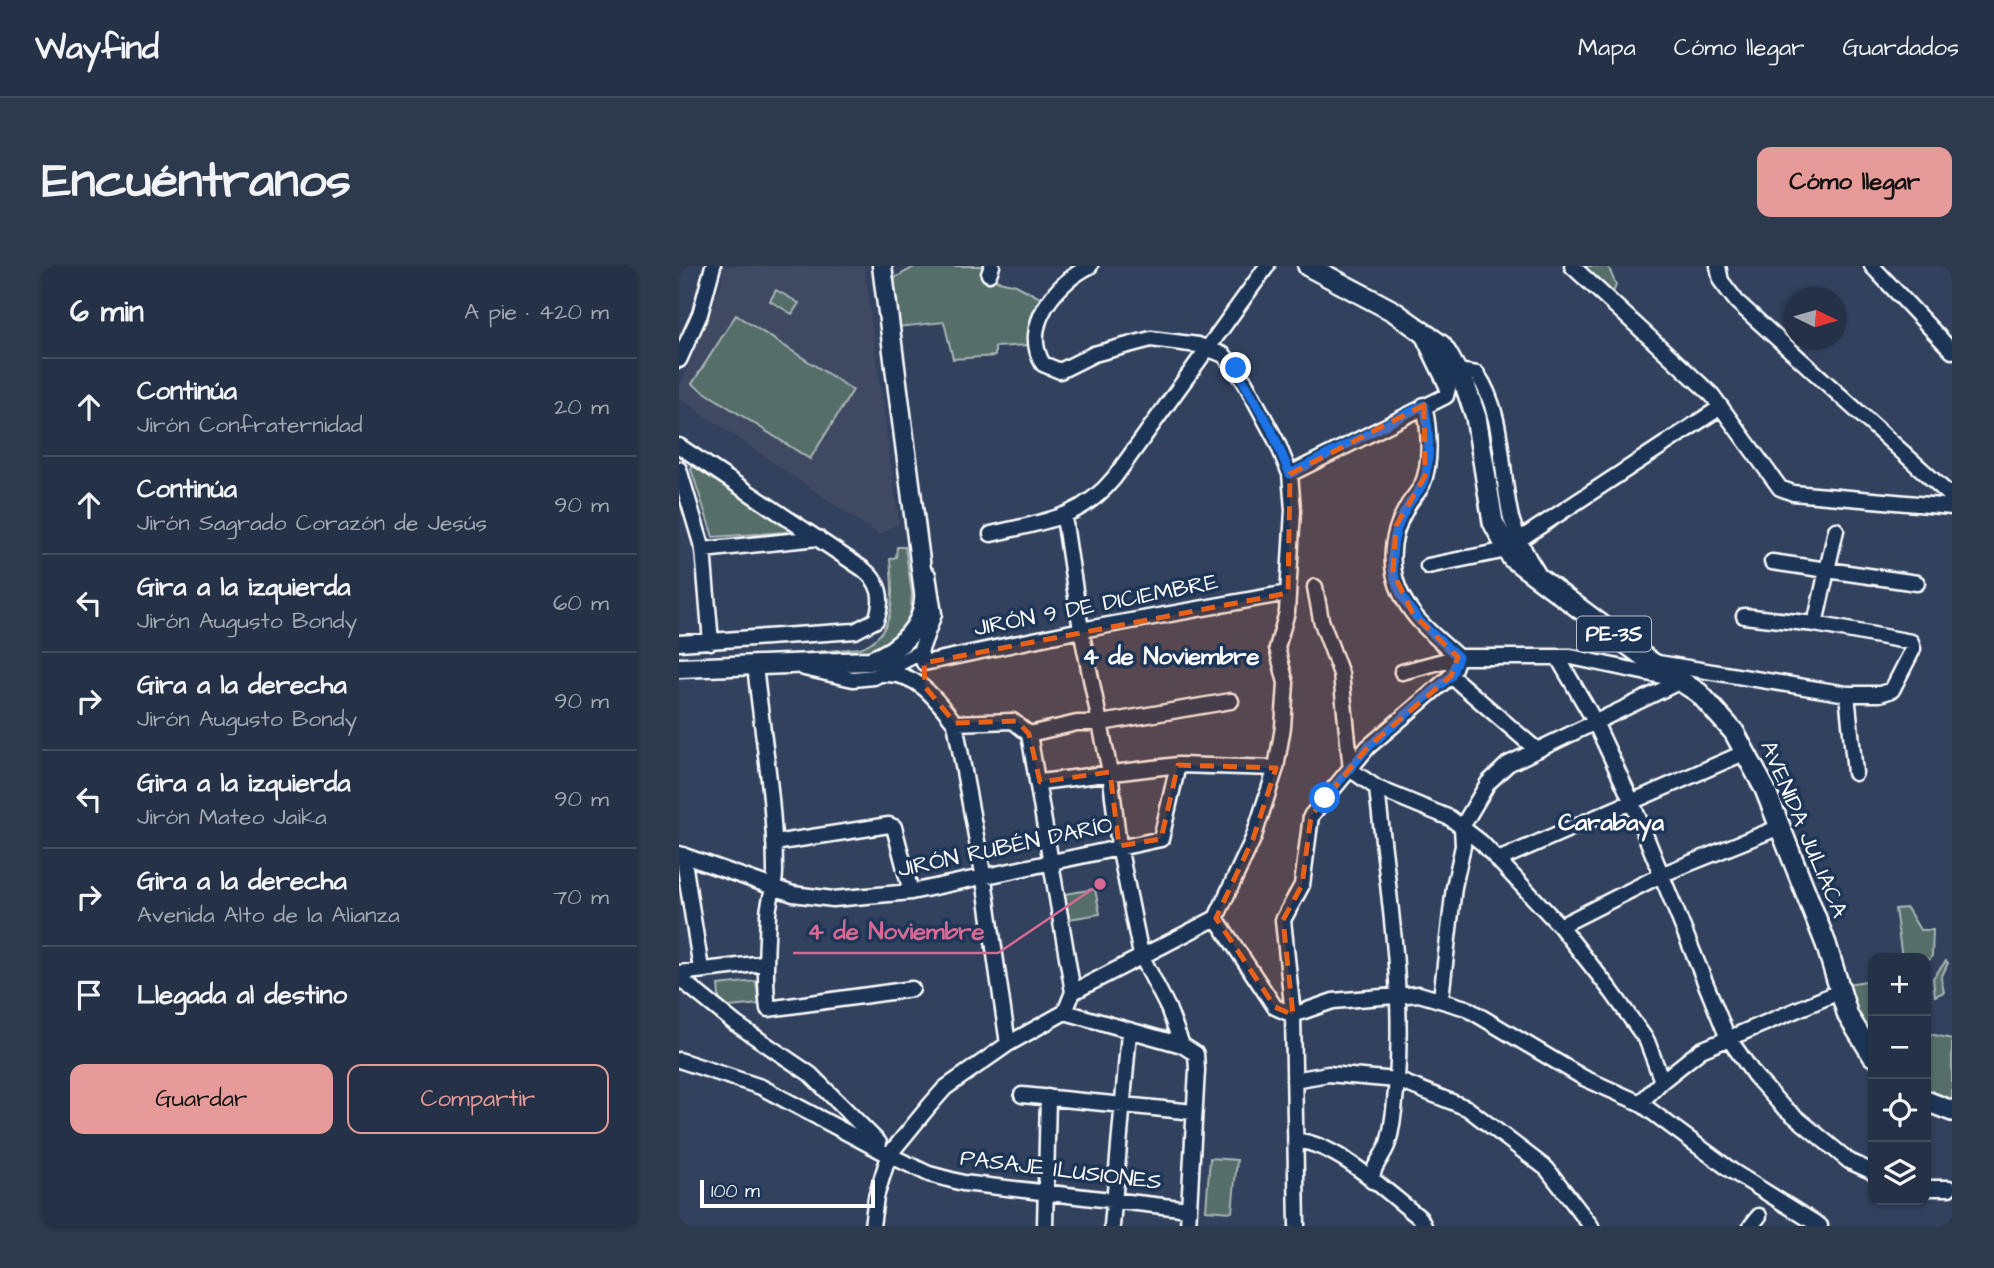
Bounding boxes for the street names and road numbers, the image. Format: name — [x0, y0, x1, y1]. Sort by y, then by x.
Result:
street label: JIRÓN 9 DE DICIEMBRE — [971, 566, 1221, 644]
road number: PE-3S — [1577, 616, 1651, 652]
street label: AVENIDA JULIACA — [1752, 735, 1856, 923]
street label: JIRÓN RUBÉN DARÍO — [895, 809, 1115, 885]
street label: PASAJE ILUSIONES — [958, 1142, 1164, 1198]

